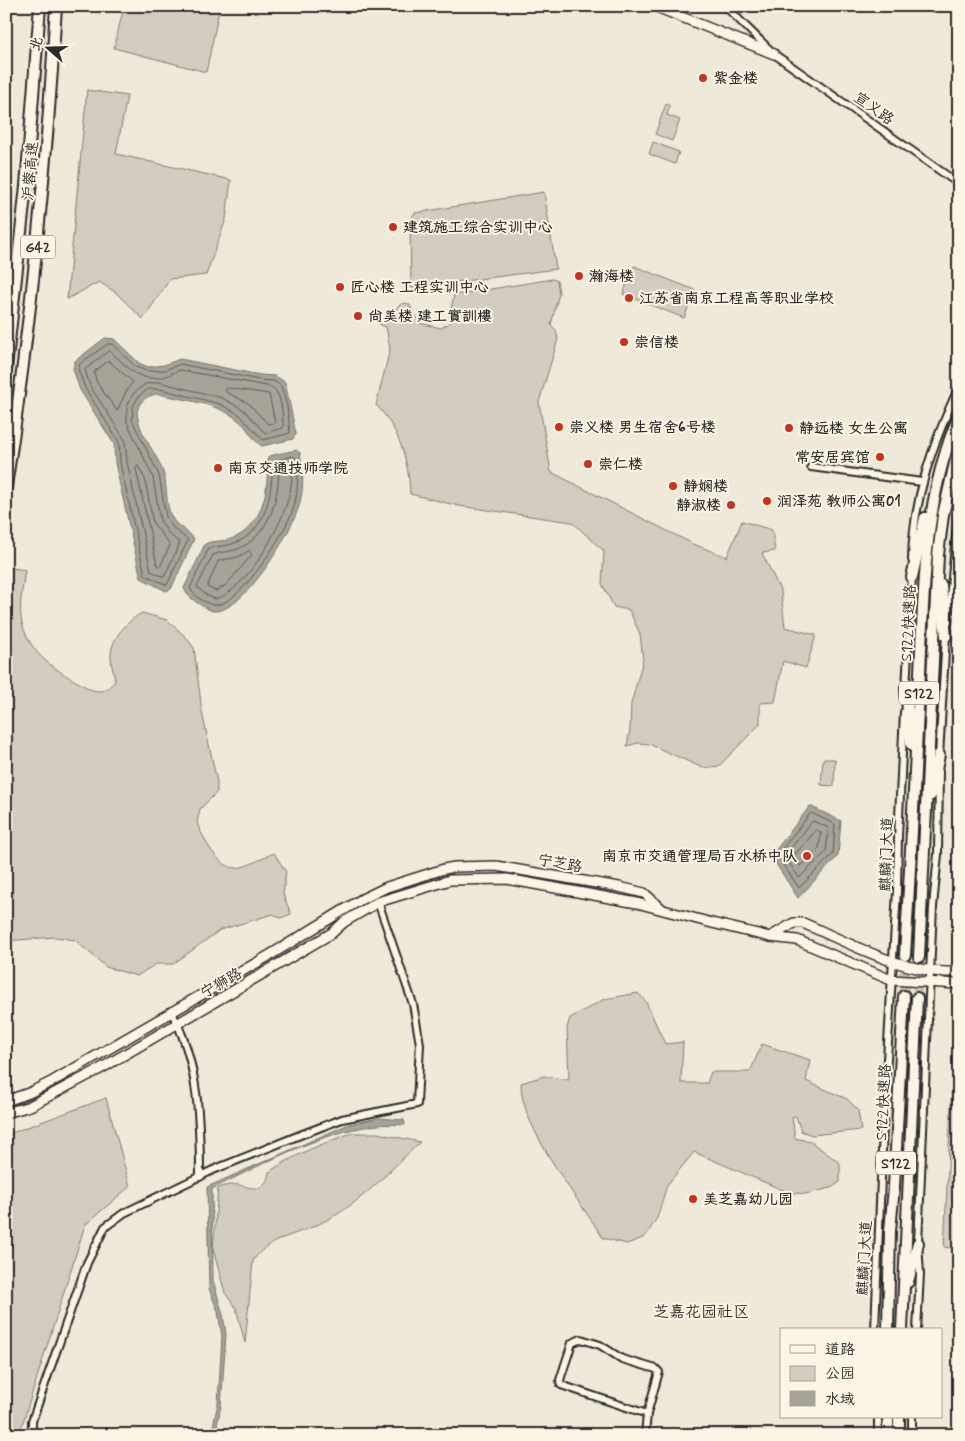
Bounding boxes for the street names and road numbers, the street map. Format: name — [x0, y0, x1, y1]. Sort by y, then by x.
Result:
street label: 宣义路 — [849, 88, 898, 130]
street label: 沪蓉高速 — [18, 140, 44, 202]
road number: G42 — [20, 236, 56, 258]
street label: S122快速路 — [897, 584, 921, 662]
road number: S122 — [899, 681, 939, 704]
street label: 麒麟门大道 — [876, 816, 898, 892]
street label: 宁芝路 — [536, 850, 584, 878]
street label: 宁狮路 — [197, 964, 246, 1004]
street label: S122快速路 — [872, 1063, 896, 1141]
road number: S122 — [876, 1152, 916, 1174]
street label: 麒麟门大道 — [853, 1220, 877, 1296]

